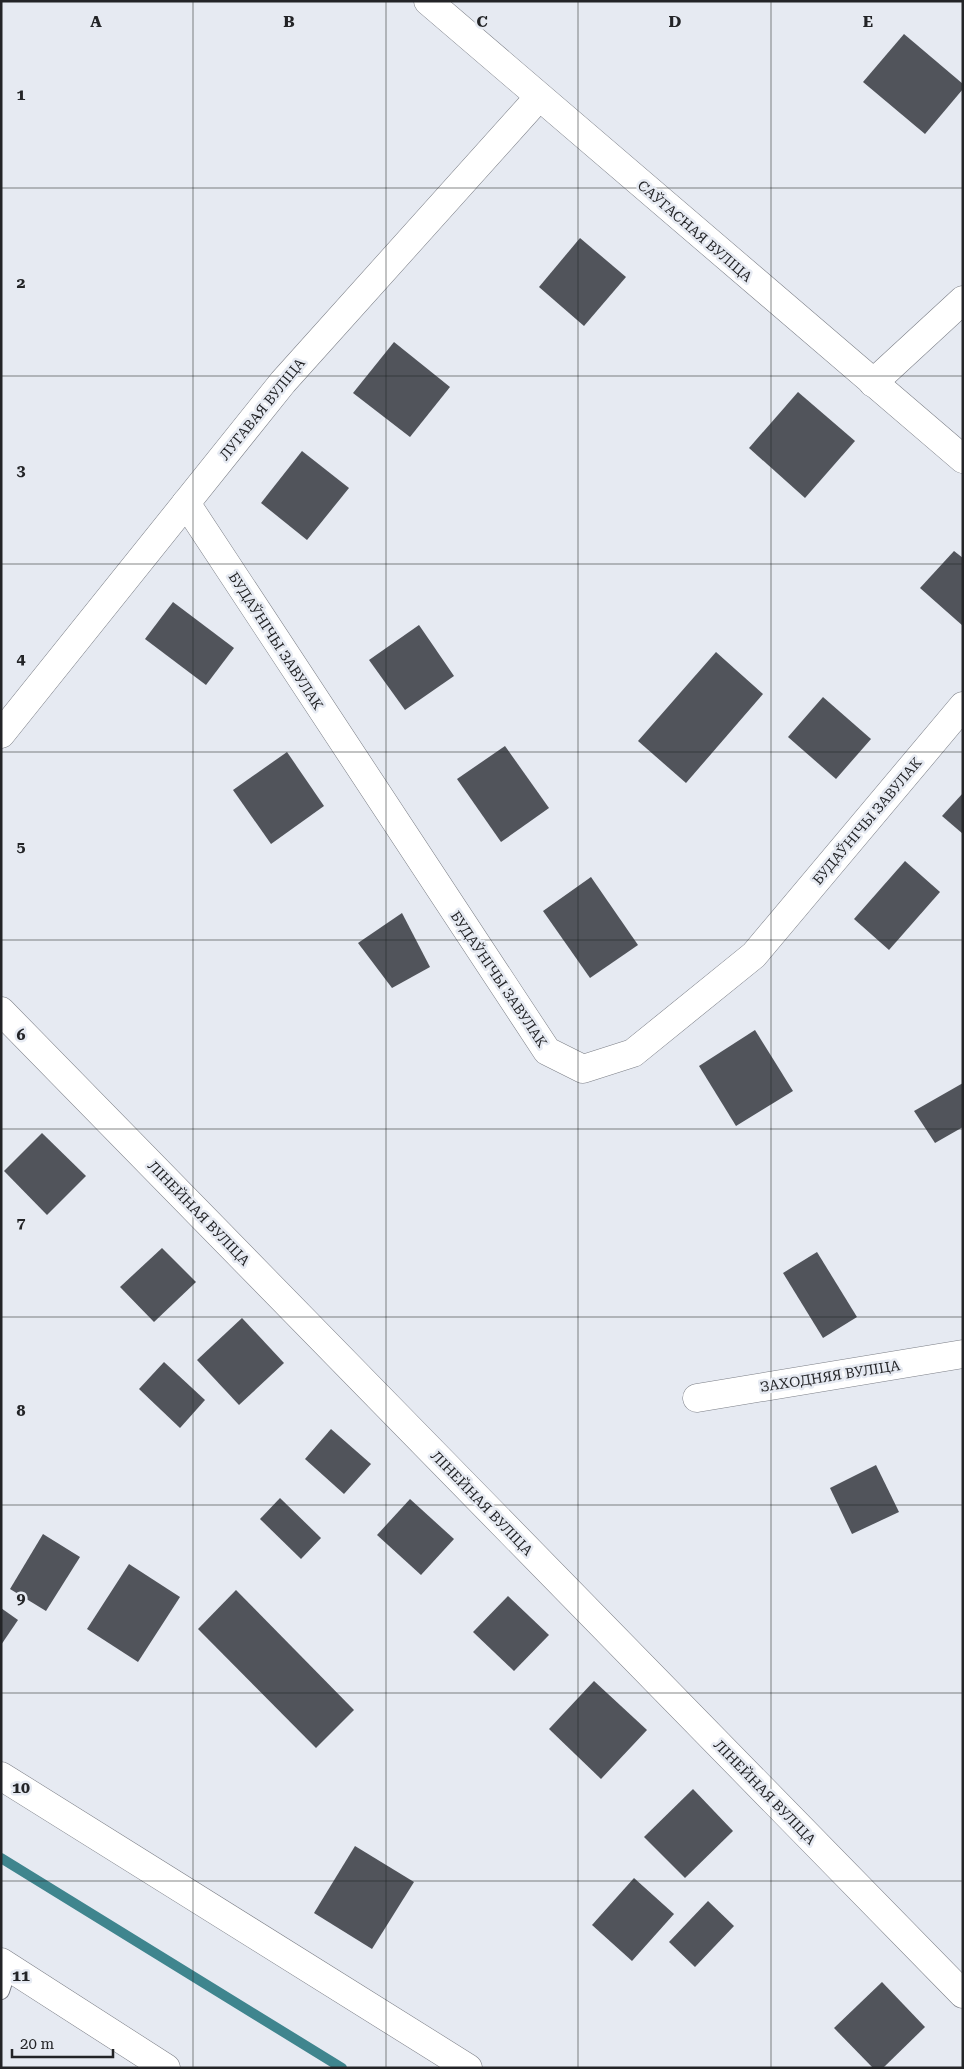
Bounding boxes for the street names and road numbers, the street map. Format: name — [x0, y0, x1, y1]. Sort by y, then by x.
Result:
street label: САЎГАСНАЯ ВУЛІЦА — [635, 177, 756, 285]
street label: ЛУГАВАЯ ВУЛІЦА — [216, 355, 308, 463]
street label: БУДАЎНІЧЫ ЗАВУЛАК — [226, 569, 326, 713]
street label: БУДАЎНІЧЫ ЗАВУЛАК — [809, 754, 925, 888]
street label: БУДАЎНІЧЫ ЗАВУЛАК — [447, 908, 551, 1050]
street label: ЛІНЕЙНАЯ ВУЛІЦА — [145, 1157, 253, 1269]
street label: ЗАХОДНЯЯ ВУЛІЦА — [759, 1357, 901, 1395]
street label: ЛІНЕЙНАЯ ВУЛІЦА — [428, 1447, 536, 1559]
street label: ЛІНЕЙНАЯ ВУЛІЦА — [711, 1736, 819, 1848]

